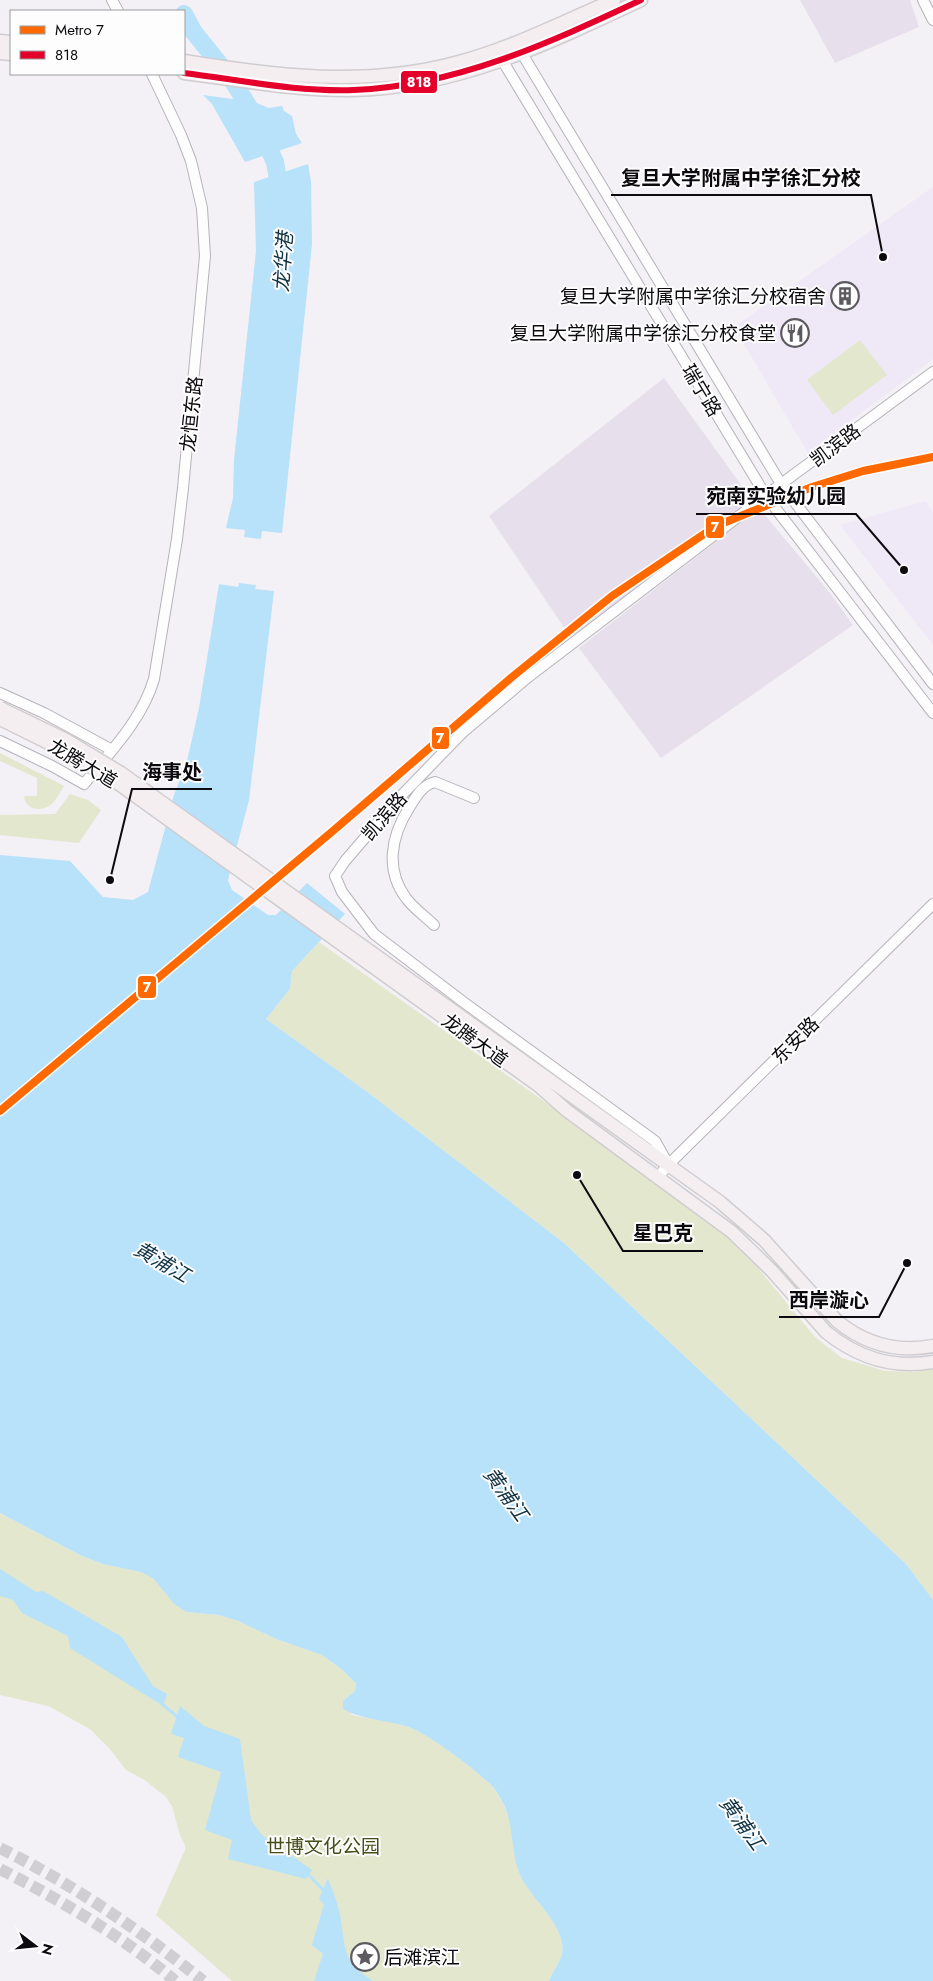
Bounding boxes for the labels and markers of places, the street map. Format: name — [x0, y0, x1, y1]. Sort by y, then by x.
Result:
callout: 复旦大学附属中学徐汇分校 — [611, 160, 871, 195]
building icon: 复旦大学附属中学徐汇分校宿舍 — [830, 281, 860, 311]
place label: 复旦大学附属中学徐汇分校宿舍 — [560, 283, 826, 310]
restaurant icon: 复旦大学附属中学徐汇分校食堂 — [780, 318, 810, 348]
place label: 复旦大学附属中学徐汇分校食堂 — [510, 320, 776, 347]
callout: 宛南实验幼儿园 — [696, 479, 856, 514]
callout: 海事处 — [132, 754, 212, 789]
callout: 星巴克 — [623, 1216, 703, 1251]
callout: 西岸漩心 — [779, 1282, 879, 1317]
place icon: 后滩滨江 — [350, 1942, 380, 1972]
place label: 后滩滨江 — [384, 1944, 460, 1971]

